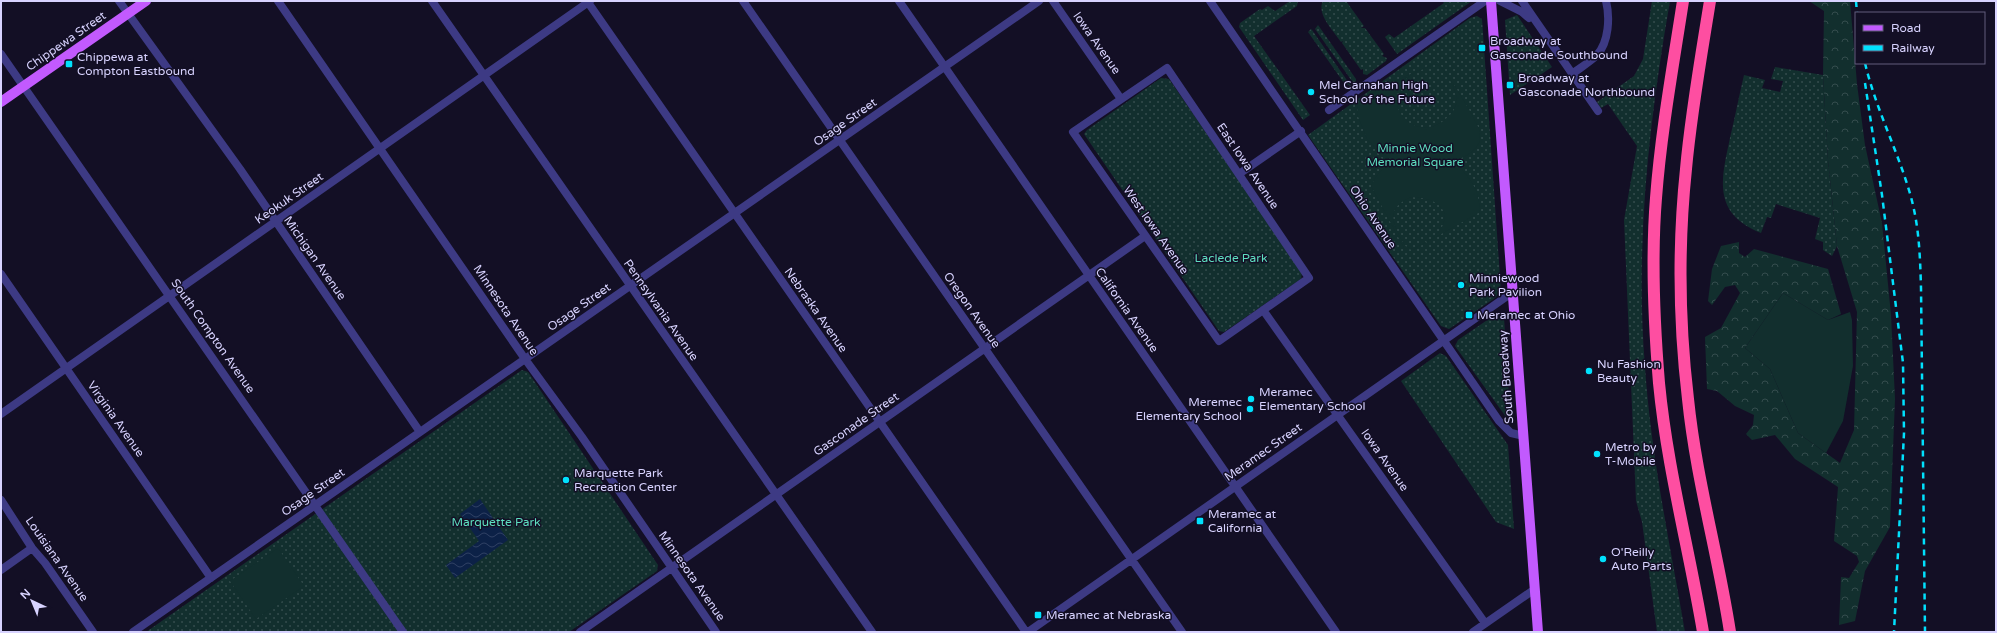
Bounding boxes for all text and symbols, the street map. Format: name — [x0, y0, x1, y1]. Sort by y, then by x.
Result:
street label: Chippewa Street — [23, 8, 109, 74]
street label: Iowa Avenue — [1070, 9, 1124, 77]
legend — [1855, 12, 1985, 64]
text: Road — [1891, 21, 1921, 35]
place label: Broadway at Gasconade Southbound — [1490, 34, 1628, 62]
text: Railway — [1891, 41, 1935, 55]
marker: Broadway at Gasconade Southbound — [1477, 43, 1487, 53]
place label: Chippewa at Compton Eastbound — [77, 50, 195, 78]
marker: Chippewa at Compton Eastbound — [64, 59, 74, 69]
place label: Broadway at Gasconade Northbound — [1518, 71, 1655, 99]
place label: Mel Carnahan High School of the Future — [1319, 78, 1435, 106]
marker: Broadway at Gasconade Northbound — [1505, 80, 1515, 90]
marker: Mel Carnahan High School of the Future — [1306, 87, 1316, 97]
street label: Osage Street — [811, 95, 880, 149]
street label: East Iowa Avenue — [1214, 120, 1282, 212]
park label: Minnie Wood Memorial Square — [1366, 141, 1464, 169]
street label: Keokuk Street — [252, 169, 326, 227]
street label: West Iowa Avenue — [1120, 183, 1192, 277]
street label: Ohio Avenue — [1347, 183, 1399, 251]
street label: Michigan Avenue — [281, 213, 349, 303]
park label: Laclede Park — [1195, 251, 1268, 265]
street label: Pennsylvania Avenue — [621, 257, 701, 364]
street label: Minnesota Avenue — [470, 262, 542, 358]
street label: Nebraska Avenue — [782, 265, 851, 355]
street label: California Avenue — [1093, 265, 1162, 355]
street label: Oregon Avenue — [941, 269, 1003, 351]
place label: Minniewood Park Pavilion — [1469, 271, 1542, 299]
street label: South Compton Avenue — [168, 276, 258, 396]
street label: Osage Street — [545, 280, 614, 334]
marker: Minniewood Park Pavilion — [1456, 280, 1466, 290]
place label: Meramec at Ohio — [1477, 308, 1575, 322]
marker: Meramec at Ohio — [1464, 310, 1474, 320]
street label: South Broadway — [1496, 329, 1516, 424]
place label: Nu Fashion Beauty — [1597, 357, 1661, 385]
marker: Nu Fashion Beauty — [1584, 366, 1594, 376]
street label: Virginia Avenue — [85, 378, 147, 460]
place label: Meramec Elementary School — [1259, 385, 1366, 413]
street label: Gasconade Street — [811, 389, 902, 459]
marker: Meramec Elementary School — [1246, 394, 1256, 404]
place label: Meremec Elementary School — [1135, 395, 1242, 423]
marker: Meremec Elementary School — [1245, 404, 1255, 414]
street label: Meramec Street — [1222, 420, 1305, 484]
street label: Iowa Avenue — [1358, 426, 1412, 494]
place label: Metro by T-Mobile — [1605, 440, 1657, 468]
marker: Metro by T-Mobile — [1592, 449, 1602, 459]
street label: Osage Street — [279, 465, 348, 519]
place label: Marquette Park Recreation Center — [574, 466, 677, 494]
marker: Marquette Park Recreation Center — [561, 475, 571, 485]
place label: Meramec at California — [1208, 507, 1276, 535]
street label: Louisiana Avenue — [23, 514, 92, 604]
park label: Marquette Park — [451, 515, 541, 529]
marker: Meramec at California — [1195, 516, 1205, 526]
street label: Minnesota Avenue — [656, 528, 728, 624]
place label: O'Reilly Auto Parts — [1611, 545, 1672, 573]
marker: O'Reilly Auto Parts — [1598, 554, 1608, 564]
north arrow — [12, 581, 52, 621]
text: N — [18, 586, 33, 602]
place label: Meramec at Nebraska — [1046, 608, 1171, 622]
marker: Meramec at Nebraska — [1033, 610, 1043, 620]

